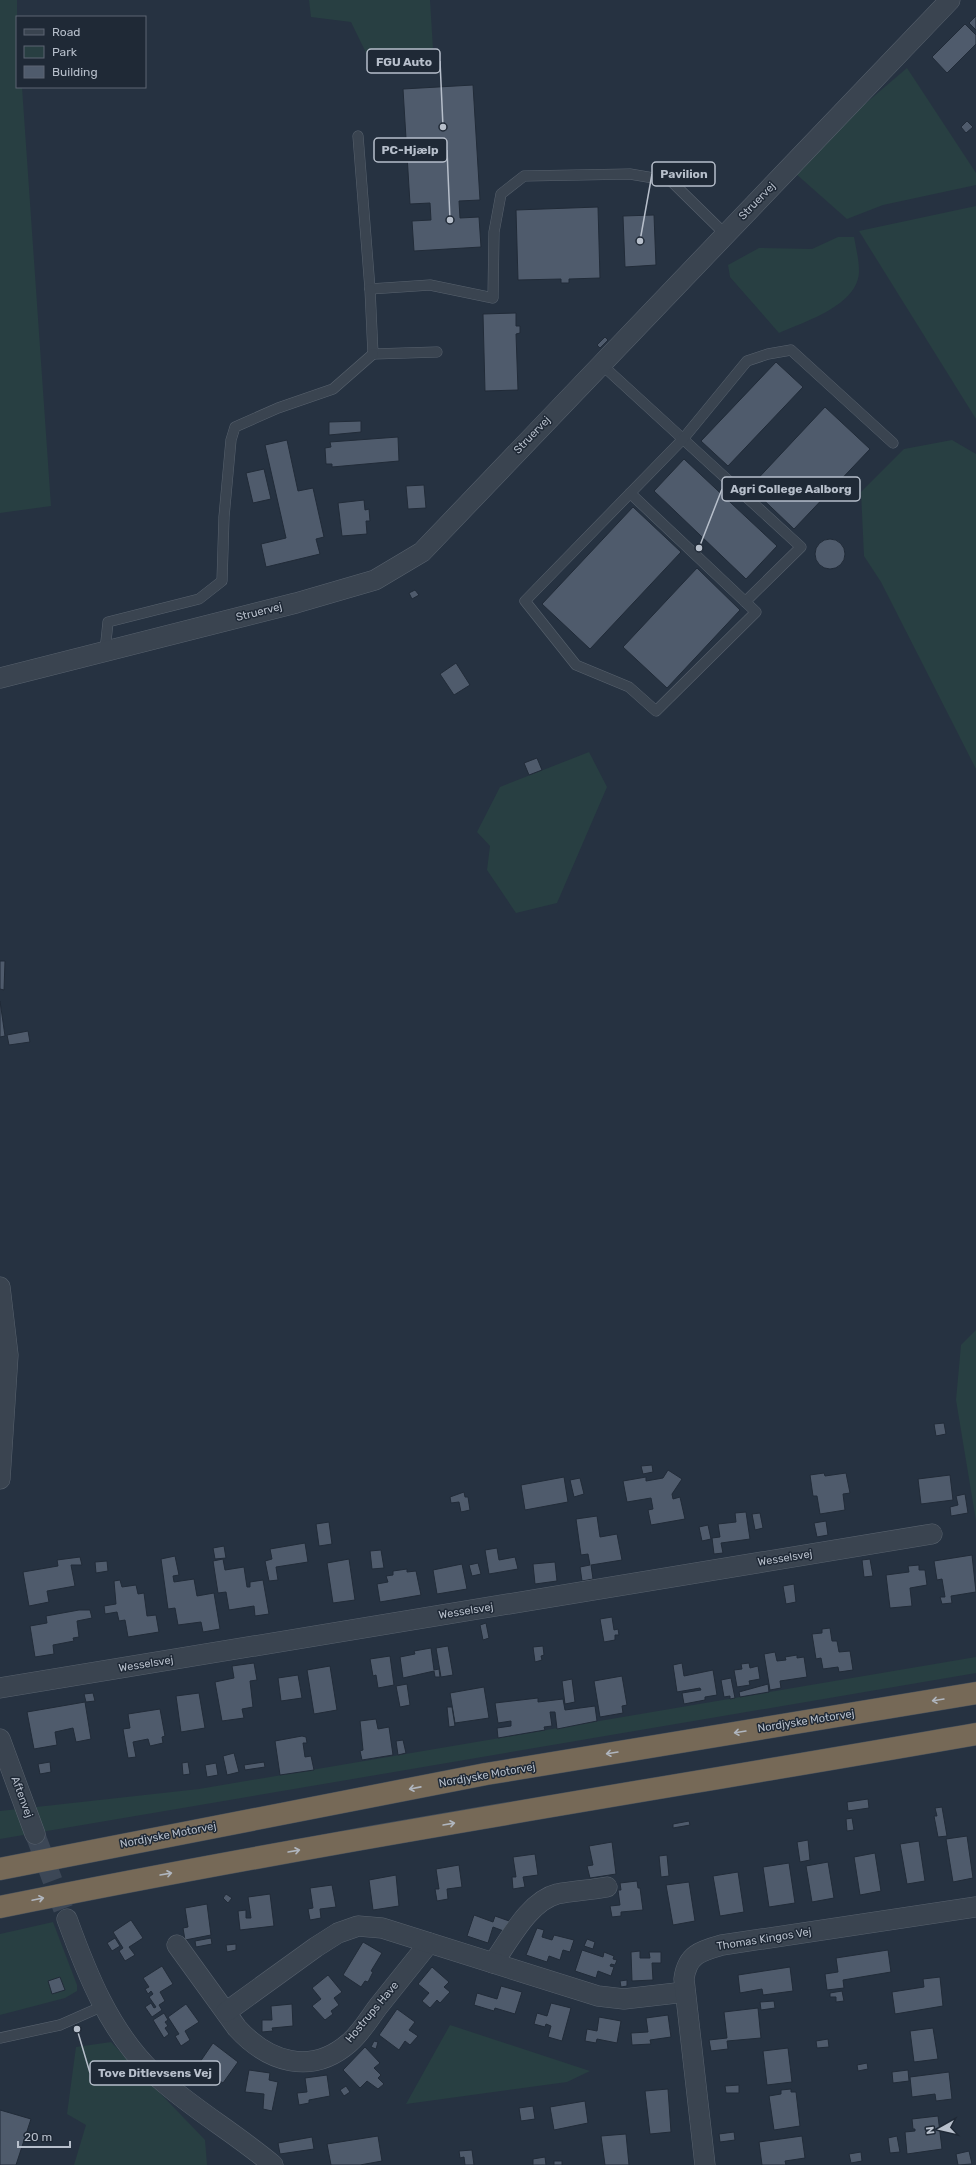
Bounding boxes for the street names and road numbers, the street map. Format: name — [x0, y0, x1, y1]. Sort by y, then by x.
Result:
street label: Struervej — [736, 179, 778, 222]
street label: Struervej — [511, 413, 553, 456]
street label: Struervej — [235, 600, 284, 624]
street label: Wesselsvej — [757, 1547, 813, 1569]
street label: Wesselsvej — [438, 1600, 494, 1622]
street label: Wesselsvej — [118, 1653, 174, 1675]
street label: Nordjyske Motorvej — [757, 1707, 855, 1735]
street label: Nordjyske Motorvej — [438, 1760, 536, 1790]
street label: Aftenvej — [9, 1774, 36, 1820]
street label: Nordjyske Motorvej — [119, 1819, 217, 1851]
street label: Thomas Kingos Vej — [716, 1925, 812, 1953]
street label: Hostrups Have — [343, 1979, 401, 2045]

